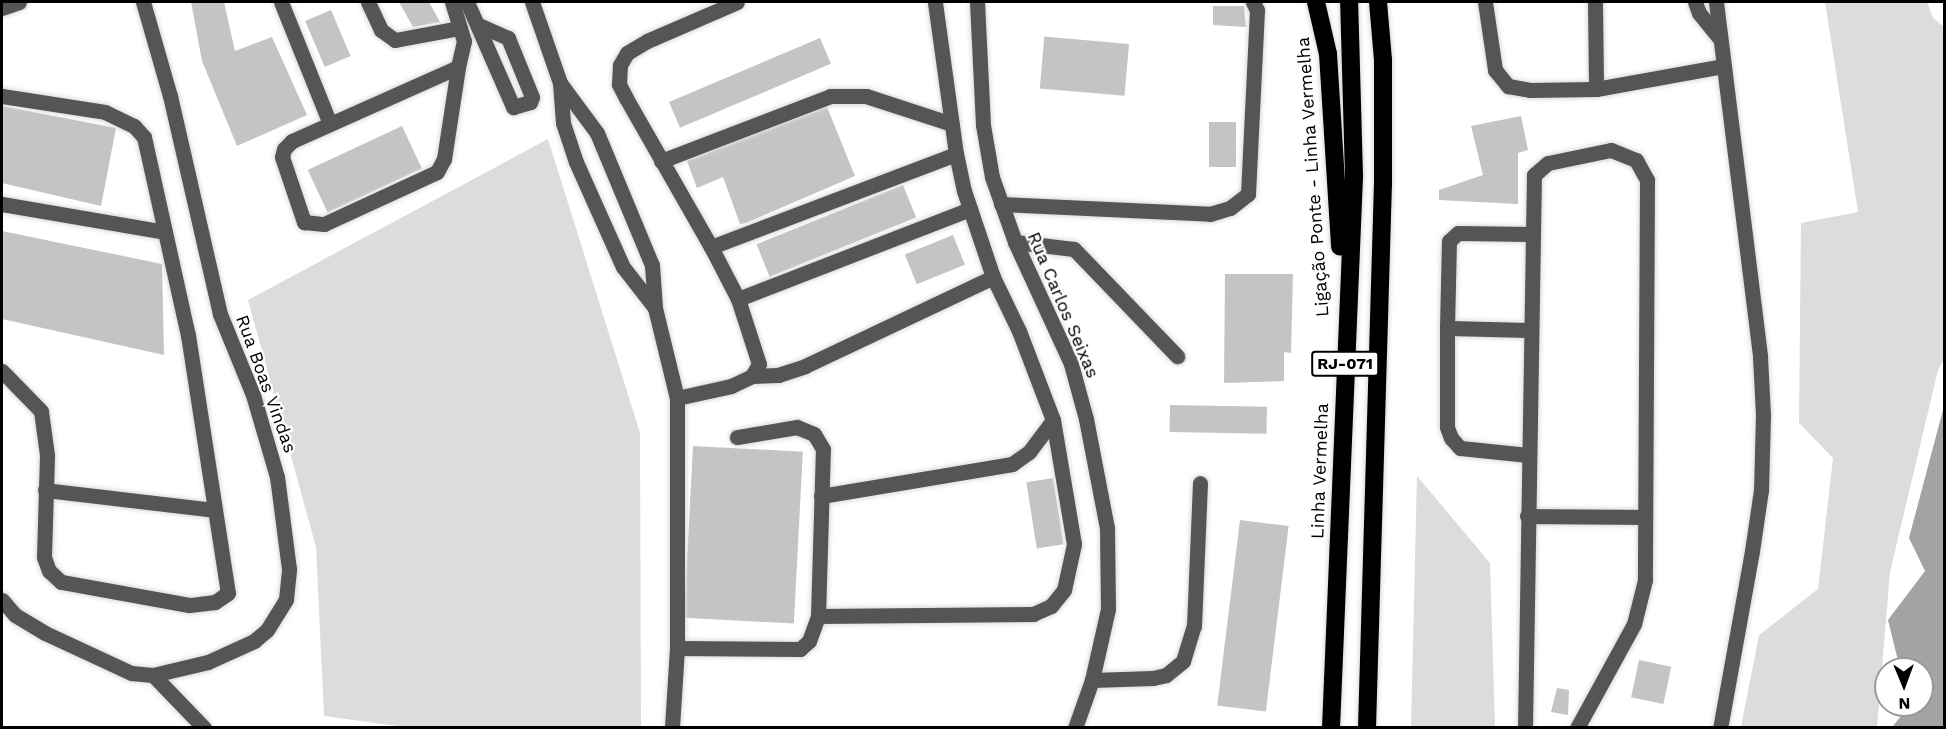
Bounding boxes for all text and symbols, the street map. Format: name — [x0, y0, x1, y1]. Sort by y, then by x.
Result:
street label: Ligação Ponte - Linha Vermelha — [1292, 36, 1334, 318]
street label: Rua Carlos Seixas — [1022, 229, 1104, 381]
street label: Rua Boas Vindas — [231, 312, 301, 456]
road number: RJ-071 — [1310, 351, 1380, 377]
street label: Linha Vermelha — [1307, 402, 1333, 540]
north arrow — [1874, 657, 1934, 717]
text: N — [1898, 694, 1910, 713]

